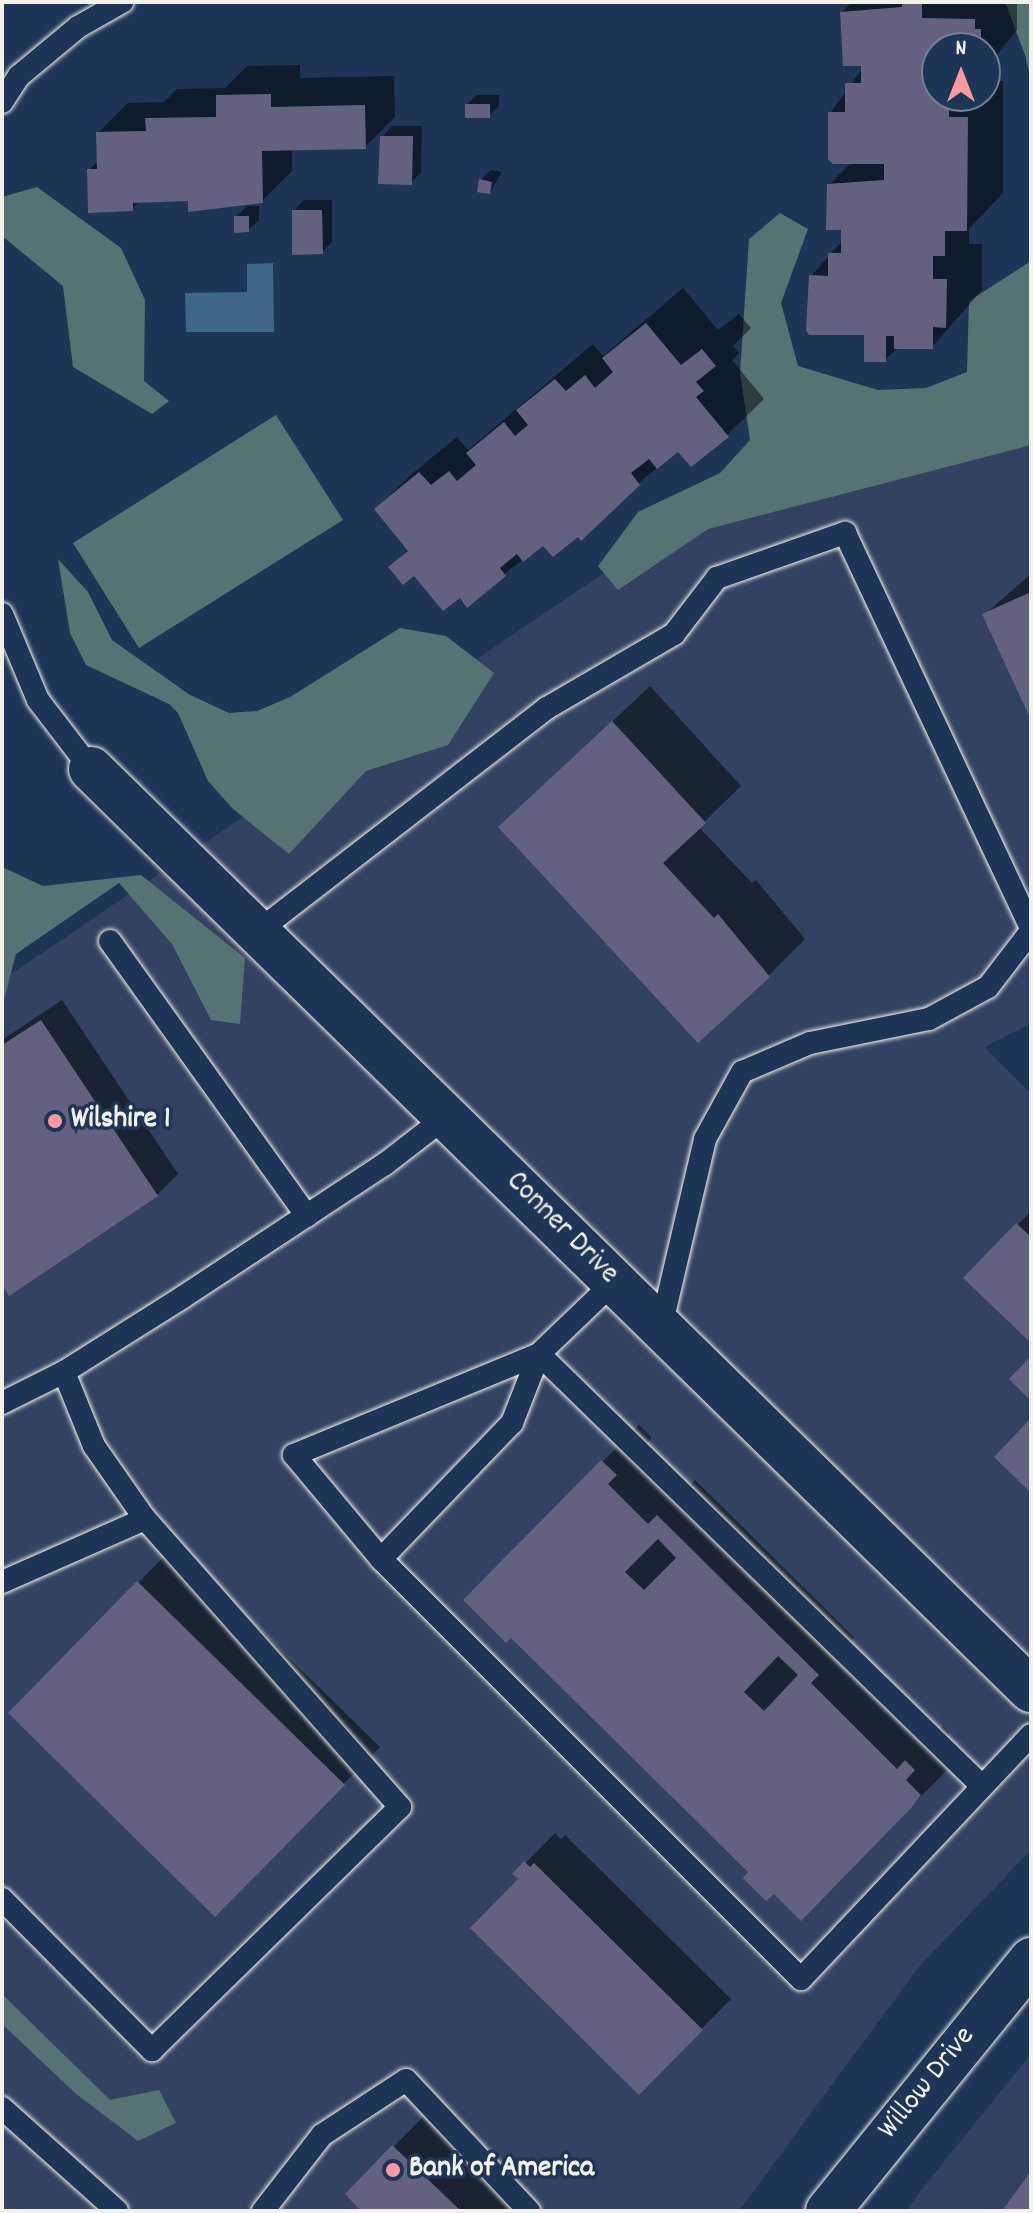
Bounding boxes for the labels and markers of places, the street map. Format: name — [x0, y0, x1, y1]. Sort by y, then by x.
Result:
place label: Wilshire 1 — [71, 1103, 170, 1139]
marker: Wilshire 1 — [46, 1112, 64, 1130]
place label: Bank of America — [409, 2152, 594, 2188]
marker: Bank of America — [384, 2161, 402, 2179]

